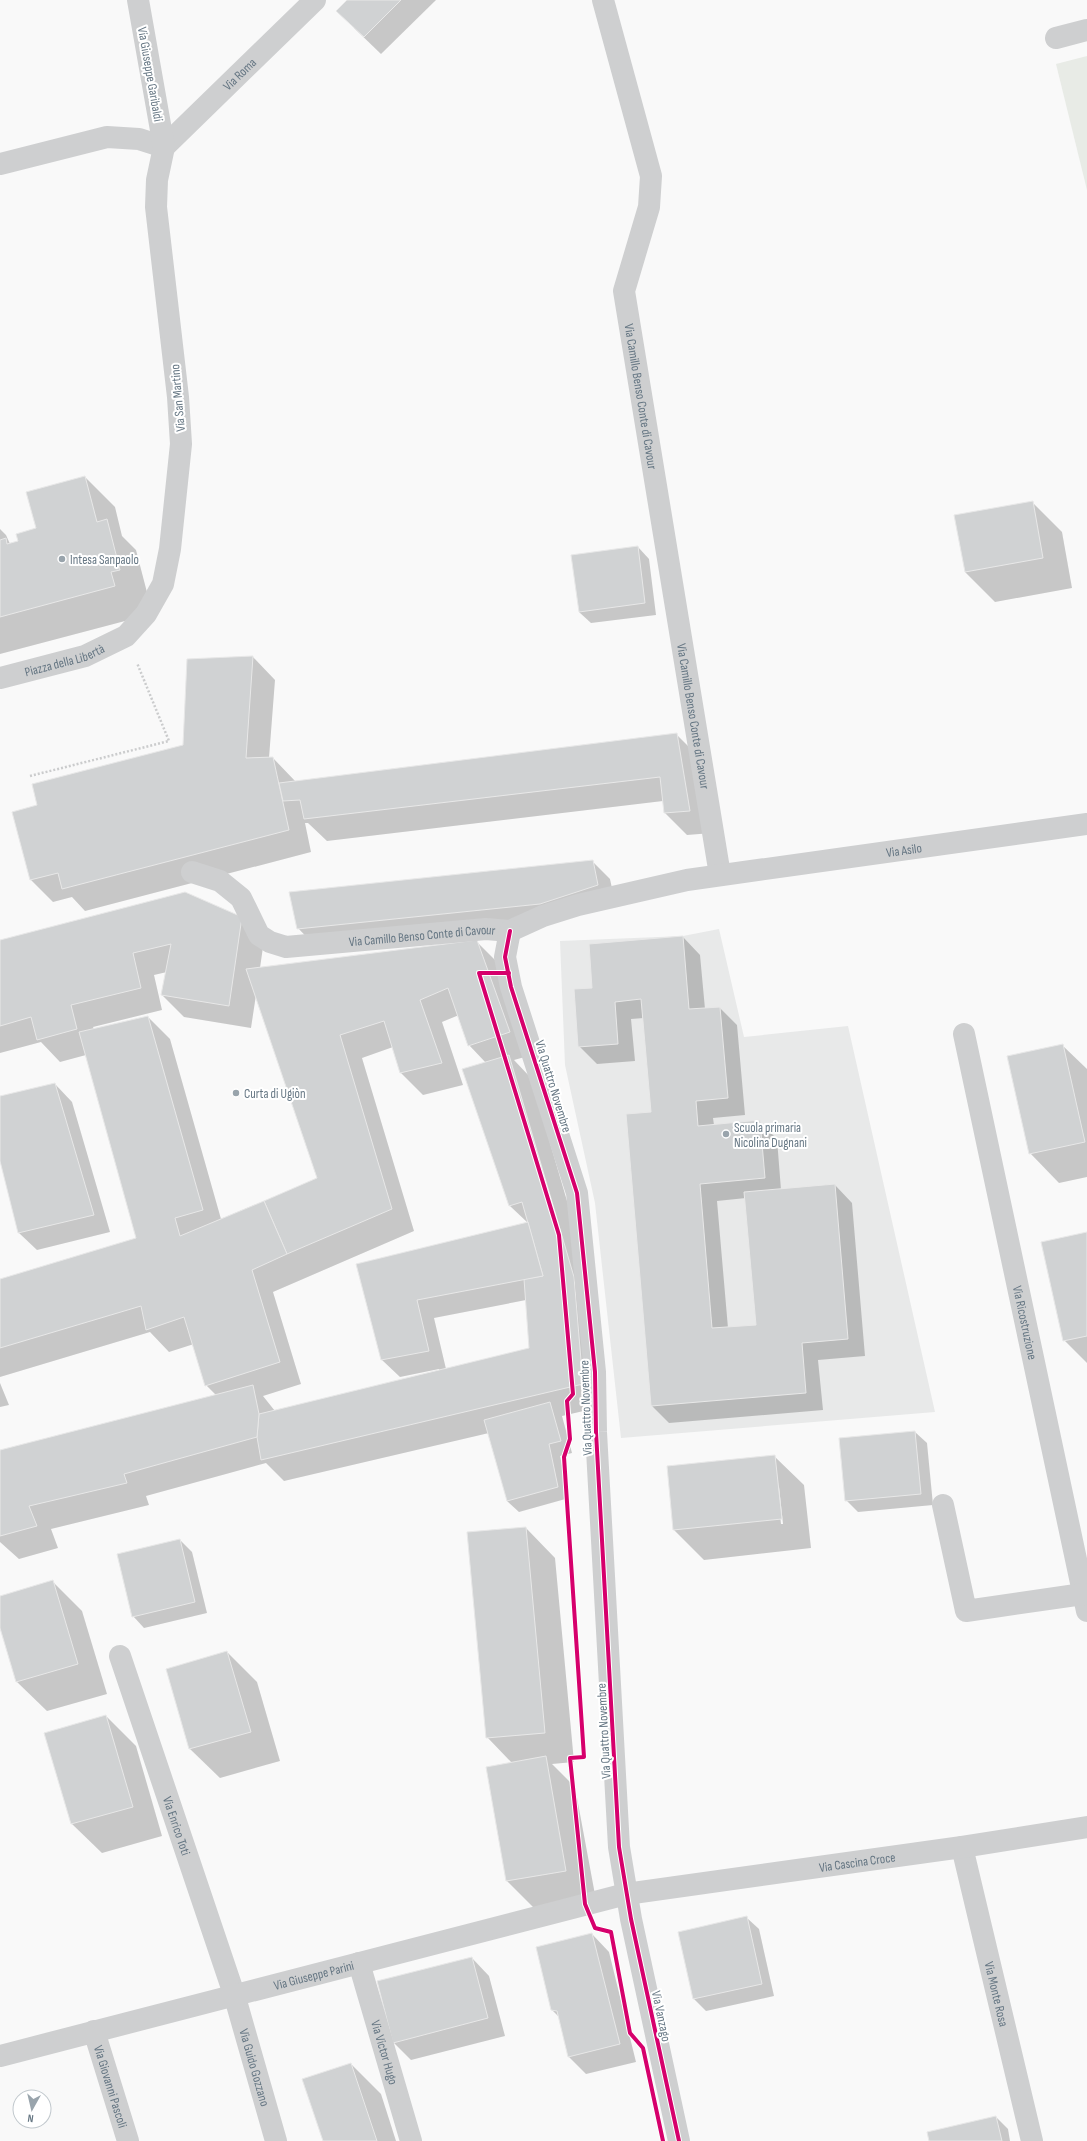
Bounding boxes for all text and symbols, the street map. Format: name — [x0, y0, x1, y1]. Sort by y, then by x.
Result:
street label: Via Giuseppe Garibaldi — [134, 26, 166, 123]
street label: Via Roma — [220, 55, 260, 94]
street label: Via Camillo Benso Conte di Cavour — [621, 323, 660, 471]
street label: Via San Martino — [167, 364, 189, 432]
place label: Intesa Sanpaolo — [70, 552, 139, 568]
marker: Intesa Sanpaolo — [57, 554, 67, 564]
street label: Piazza della Libertà — [23, 641, 107, 680]
street label: Via Camillo Benso Conte di Cavour — [673, 642, 713, 791]
street label: Via Asilo — [885, 840, 923, 861]
street label: Via Camillo Benso Conte di Cavour — [348, 922, 496, 950]
street label: Via Quattro Novembre — [531, 1038, 575, 1134]
place label: Curta di Ugiòn — [244, 1086, 305, 1102]
marker: Curta di Ugiòn — [231, 1088, 241, 1098]
place label: Scuola primaria Nicolina Dugnani — [734, 1120, 807, 1151]
marker: Scuola primaria Nicolina Dugnani — [721, 1129, 731, 1139]
street label: Via Ricostruzione — [1009, 1284, 1040, 1361]
street label: Via Quattro Novembre — [576, 1360, 596, 1456]
street label: Via Quattro Novembre — [594, 1683, 614, 1779]
street label: Via Enrico Toti — [159, 1794, 194, 1858]
street label: Via Cascina Croce — [818, 1849, 897, 1876]
street label: Via Giuseppe Parini — [272, 1958, 356, 1994]
street label: Via Monte Rosa — [981, 1960, 1011, 2028]
street label: Via Vanzago — [648, 1989, 674, 2043]
street label: Via Victor Hugo — [367, 2018, 401, 2087]
street label: Via Guido Gozzano — [235, 2027, 273, 2108]
street label: Via Giovanni Pascoli — [90, 2043, 130, 2130]
north arrow — [12, 2089, 52, 2129]
text: N — [27, 2112, 34, 2125]

